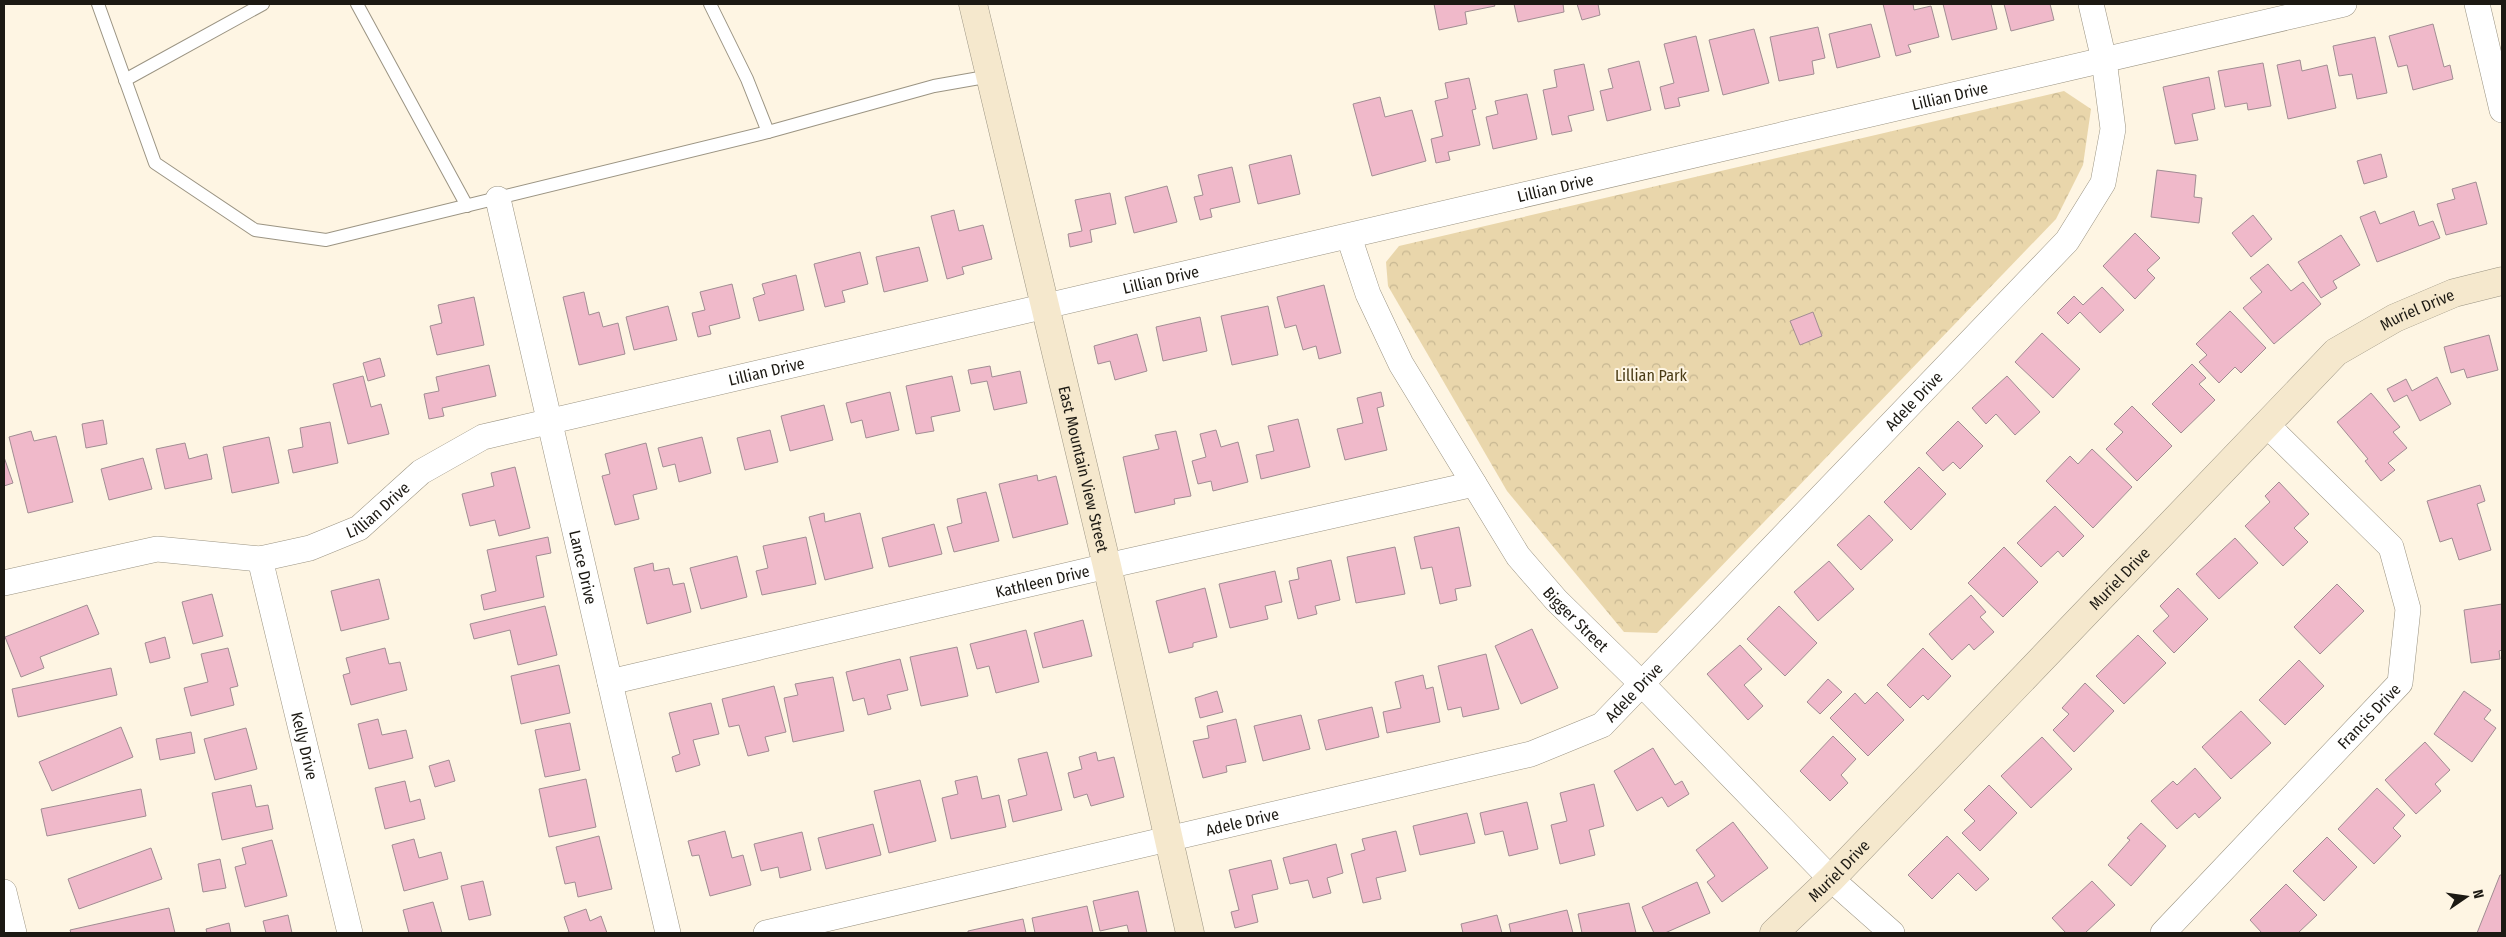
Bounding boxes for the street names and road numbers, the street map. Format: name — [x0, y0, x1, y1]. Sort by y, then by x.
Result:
street label: Lillian Drive — [1910, 78, 1990, 114]
street label: Lillian Drive — [1515, 170, 1595, 206]
street label: Lillian Drive — [1121, 262, 1201, 298]
street label: Muriel Drive — [2377, 285, 2457, 335]
street label: Lillian Drive — [727, 353, 807, 390]
street label: Adele Drive — [1881, 368, 1947, 435]
street label: East Mountain View Street — [1054, 384, 1113, 555]
street label: Lillian Drive — [343, 478, 414, 542]
street label: Lance Drive — [565, 528, 601, 606]
street label: Muriel Drive — [2085, 543, 2154, 614]
street label: Kathleen Drive — [994, 561, 1091, 602]
street label: Bigger Street — [1539, 583, 1613, 656]
street label: Adele Drive — [1601, 659, 1667, 726]
street label: Francis Drive — [2334, 680, 2405, 753]
street label: Kelly Drive — [287, 710, 322, 782]
street label: Adele Drive — [1204, 804, 1281, 840]
street label: Muriel Drive — [1804, 836, 1874, 906]

